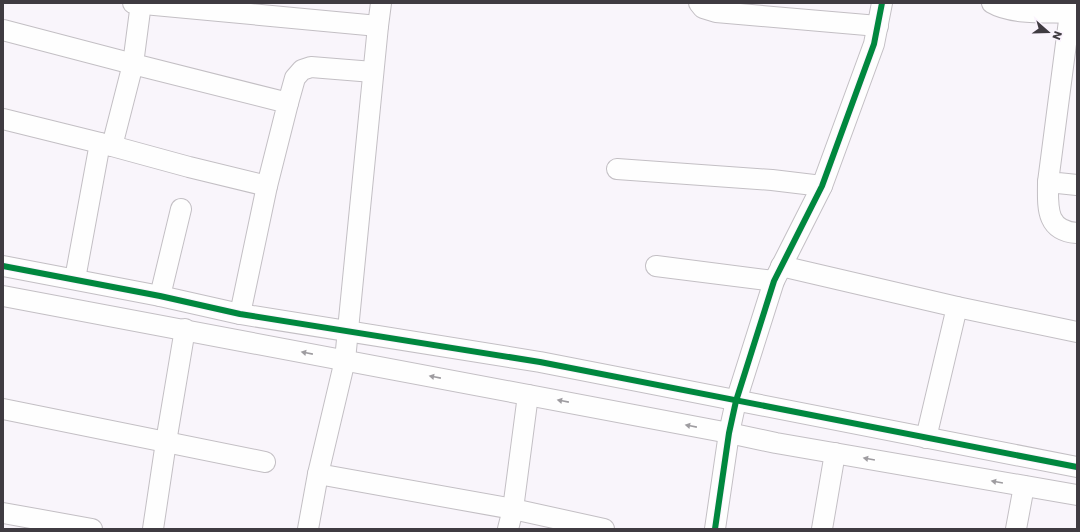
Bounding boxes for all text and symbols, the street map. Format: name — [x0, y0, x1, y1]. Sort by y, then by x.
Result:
north arrow — [1028, 12, 1068, 52]
text: N — [1048, 29, 1066, 42]
one-way arrow — [301, 350, 313, 356]
one-way arrow — [429, 374, 441, 380]
one-way arrow — [557, 398, 569, 404]
one-way arrow — [684, 422, 697, 428]
one-way arrow — [863, 456, 875, 462]
one-way arrow — [991, 478, 1003, 484]

